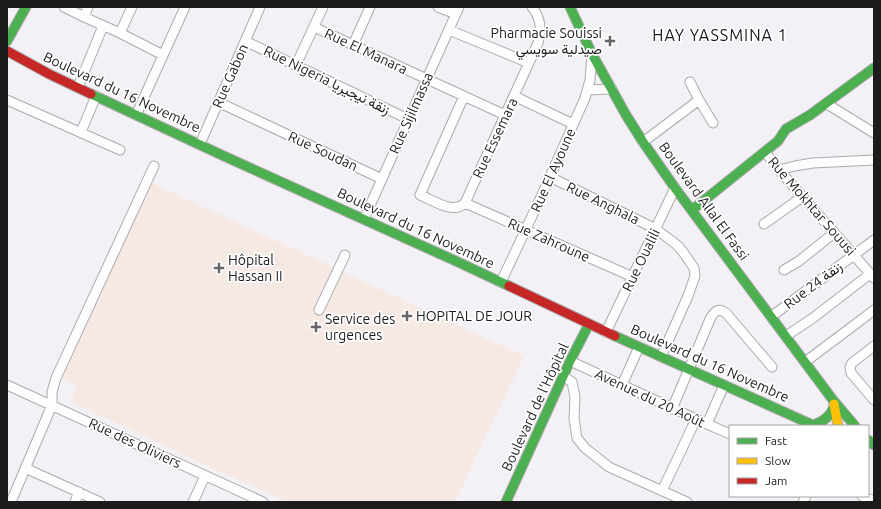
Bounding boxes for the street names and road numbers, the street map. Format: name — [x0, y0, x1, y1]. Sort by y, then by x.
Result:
street label: Rue El Manara — [322, 25, 410, 77]
street label: Rue Gabon — [209, 41, 251, 111]
street label: Rue Nigeria زنقة نيجيريا — [261, 42, 393, 119]
street label: Boulevard du 16 Novembre — [41, 49, 203, 135]
street label: Rue Sijilmassa — [386, 70, 436, 156]
street label: Rue Essemara — [469, 95, 521, 181]
street label: Rue El Ayoune — [527, 126, 579, 214]
street label: Rue Soudan — [286, 128, 360, 174]
street label: Boulevard Allal El Fassi — [656, 139, 752, 263]
street label: Rue Mokhtar Souusi — [765, 153, 859, 259]
street label: Rue Anghala — [564, 179, 642, 227]
street label: Boulevard du 16 Novembre — [335, 185, 497, 271]
street label: Rue Zahroune — [506, 215, 592, 265]
street label: Rue Oualili — [619, 226, 663, 294]
street label: Rue 24 زنقة — [781, 258, 846, 313]
street label: Boulevard du 16 Novembre — [628, 321, 792, 405]
street label: Boulevard de l'Hôpital — [498, 340, 572, 473]
street label: Avenue du 20 Août — [592, 365, 708, 431]
street label: Rue des Oliviers — [86, 415, 184, 471]

